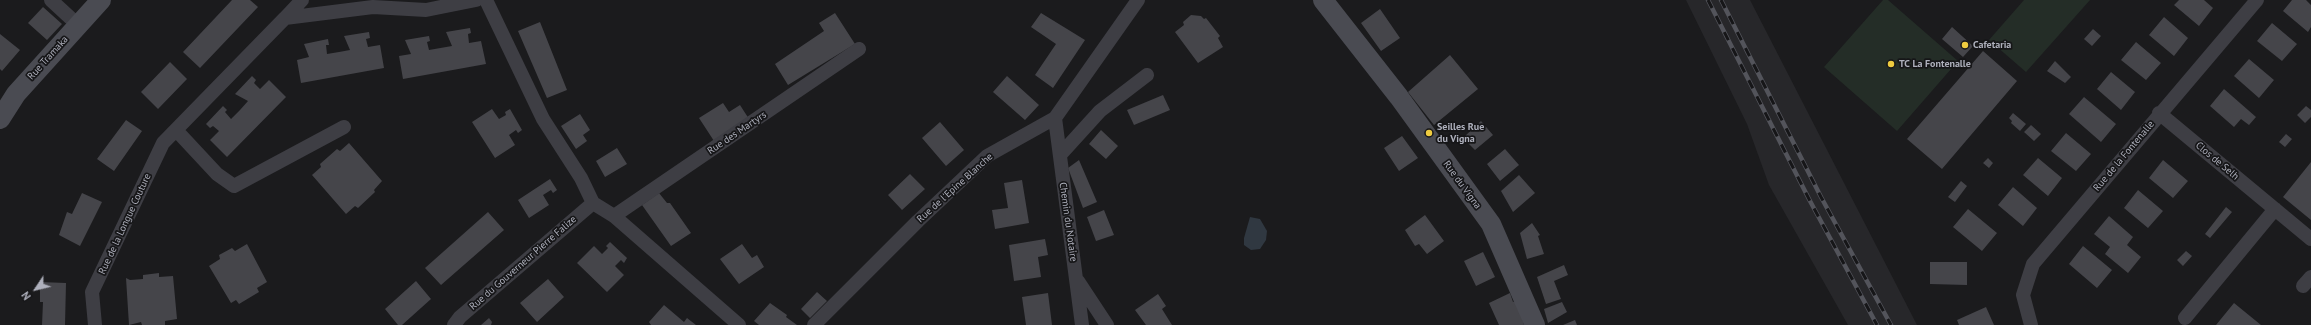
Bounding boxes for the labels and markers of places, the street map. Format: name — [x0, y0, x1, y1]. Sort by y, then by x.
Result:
place label: Cafetaria — [1973, 39, 2011, 51]
marker: Cafetaria — [1960, 40, 1970, 50]
place label: TC La Fontenalle — [1899, 58, 1971, 70]
marker: TC La Fontenalle — [1886, 59, 1896, 69]
place label: Seilles Rue du Vigna — [1437, 121, 1484, 144]
marker: Seilles Rue du Vigna — [1424, 128, 1434, 138]

